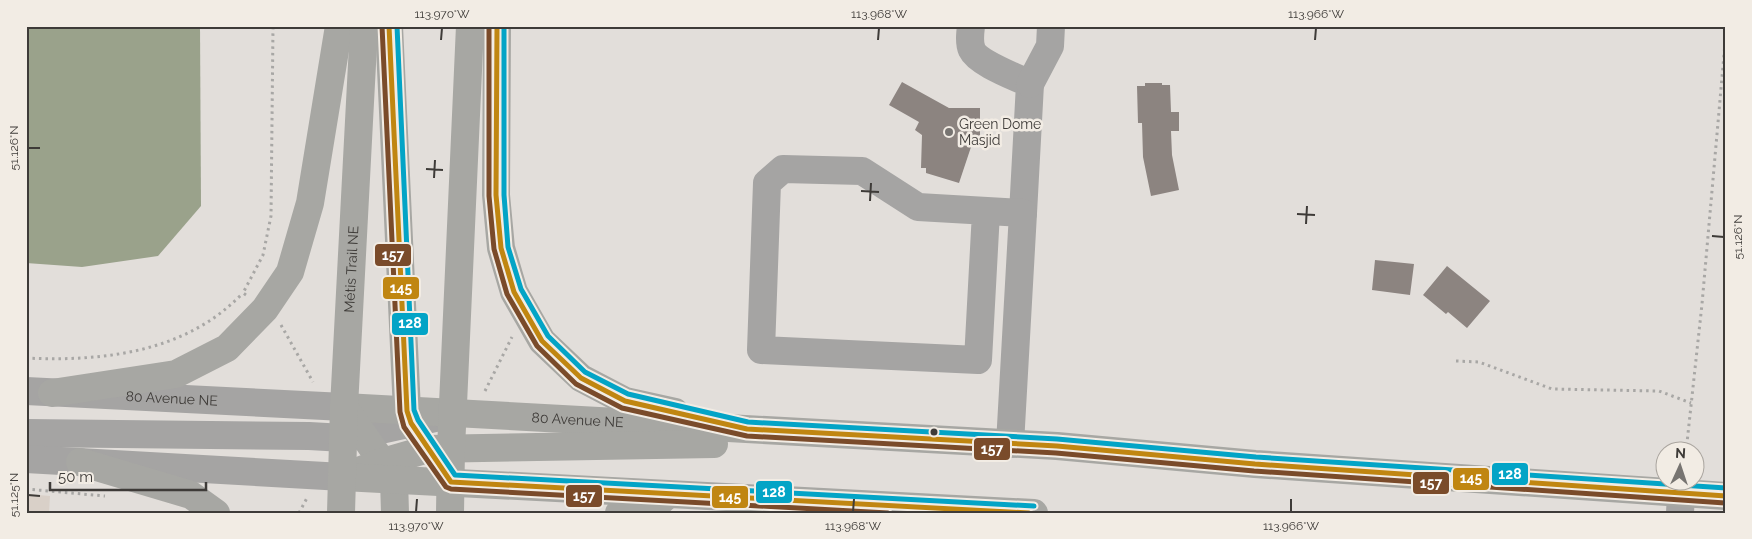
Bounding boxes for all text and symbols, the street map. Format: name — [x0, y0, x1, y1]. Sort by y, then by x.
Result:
text: 113.970°W — [414, 7, 470, 21]
text: 113.968°W — [851, 7, 907, 21]
text: 113.966°W — [1288, 7, 1345, 21]
place label: Green Dome Masjid — [959, 116, 1041, 148]
text: 51.126°N — [7, 125, 21, 171]
marker: Green Dome Masjid — [943, 126, 955, 138]
text: 51.126°N — [1731, 214, 1745, 260]
street label: Métis Trail NE — [341, 225, 362, 313]
line badge: 157 — [374, 243, 412, 267]
text: 157 — [382, 247, 404, 263]
line badge: 145 — [382, 276, 420, 300]
text: 145 — [390, 280, 413, 296]
line badge: 128 — [391, 312, 429, 336]
text: 128 — [398, 315, 422, 331]
street label: 80 Avenue NE — [125, 388, 218, 409]
street label: 80 Avenue NE — [531, 409, 624, 430]
unlabelled marker — [929, 427, 939, 437]
line badge: 157 — [973, 437, 1011, 461]
text: 157 — [981, 441, 1003, 457]
north arrow — [1654, 442, 1704, 492]
text: N — [1675, 445, 1686, 461]
scale bar — [50, 459, 206, 491]
line badge: 128 — [1491, 462, 1529, 486]
text: 128 — [1498, 466, 1522, 482]
line badge: 145 — [1452, 467, 1490, 491]
text: 50 m — [58, 468, 93, 486]
text: 145 — [1460, 470, 1483, 486]
line badge: 157 — [1412, 471, 1450, 495]
text: 51.125°N — [7, 473, 21, 517]
text: 157 — [1420, 475, 1442, 491]
line badge: 128 — [755, 480, 793, 504]
line badge: 157 — [565, 484, 603, 508]
text: 128 — [762, 484, 786, 500]
line badge: 145 — [711, 485, 749, 509]
text: 157 — [573, 488, 595, 504]
text: 145 — [719, 489, 742, 505]
text: 113.970°W — [388, 519, 444, 533]
text: 113.968°W — [825, 519, 881, 533]
text: 113.966°W — [1263, 519, 1320, 533]

